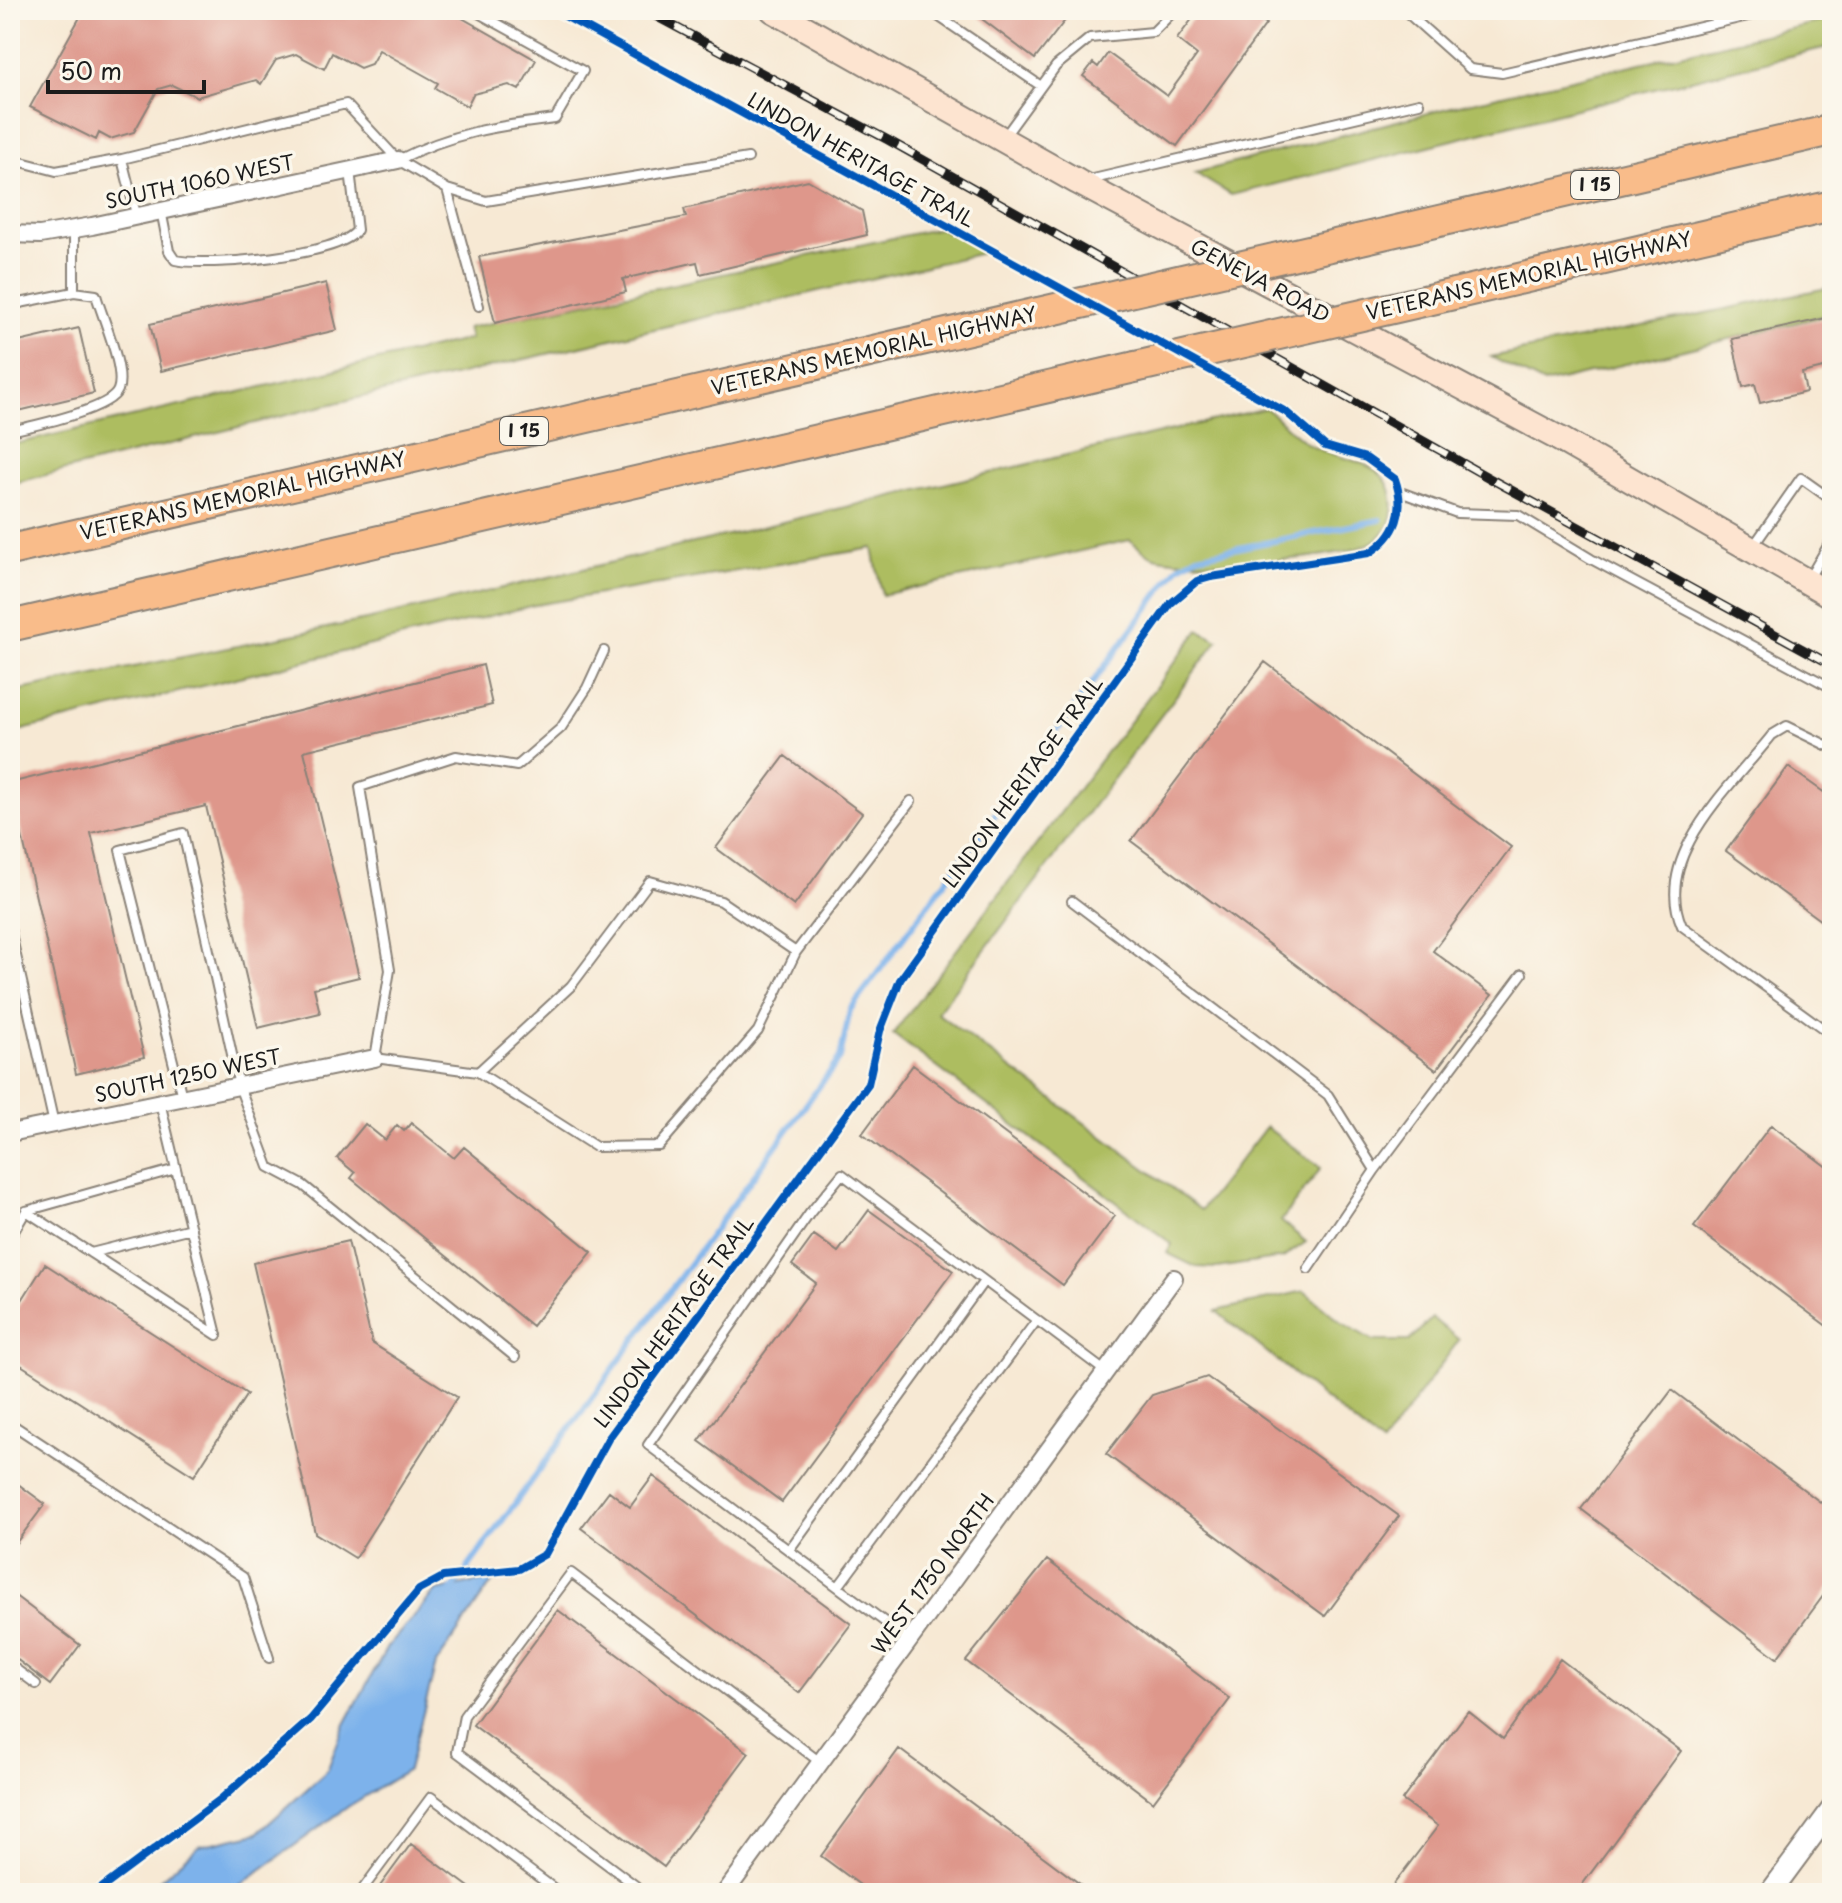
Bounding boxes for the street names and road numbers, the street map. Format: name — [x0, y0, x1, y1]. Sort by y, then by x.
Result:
street label: LINDON HERITAGE TRAIL — [742, 84, 981, 234]
street label: SOUTH 1060 WEST — [102, 146, 297, 216]
road number: I 15 — [1571, 171, 1619, 199]
street label: VETERANS MEMORIAL HIGHWAY — [1363, 223, 1695, 327]
street label: GENEVA ROAD — [1185, 231, 1336, 330]
street label: VETERANS MEMORIAL HIGHWAY — [708, 298, 1040, 402]
road number: I 15 — [500, 417, 548, 445]
street label: VETERANS MEMORIAL HIGHWAY — [77, 443, 409, 547]
street label: LINDON HERITAGE TRAIL — [935, 669, 1109, 894]
street label: SOUTH 1250 WEST — [92, 1041, 284, 1109]
street label: LINDON HERITAGE TRAIL — [586, 1209, 760, 1434]
street label: WEST 1750 NORTH — [864, 1487, 1001, 1660]

